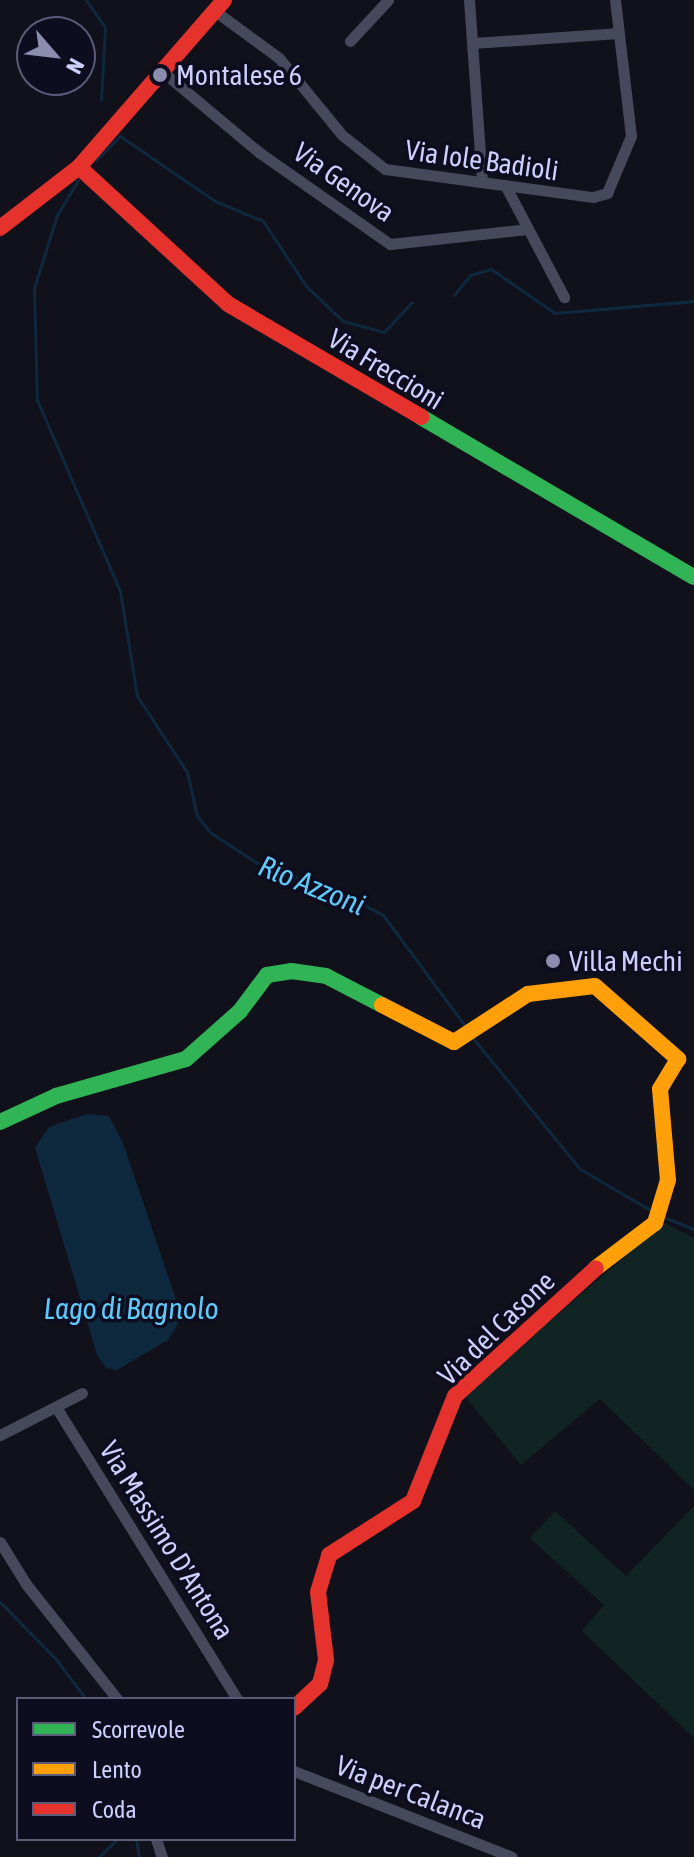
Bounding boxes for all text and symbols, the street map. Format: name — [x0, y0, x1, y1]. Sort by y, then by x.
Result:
north arrow — [16, 16, 96, 96]
text: N — [61, 54, 90, 78]
place label: Montalese 6 — [176, 58, 302, 92]
marker: Montalese 6 — [151, 66, 169, 84]
street label: Via Iole Badioli — [403, 133, 561, 187]
street label: Via Genova — [287, 135, 401, 229]
street label: Via Freccioni — [322, 321, 450, 417]
water label: Rio Azzoni — [253, 847, 371, 923]
place label: Villa Mechi — [569, 944, 683, 978]
marker: Villa Mechi — [544, 952, 562, 970]
street label: Via del Casone — [431, 1264, 561, 1392]
water label: Lago di Bagnolo — [43, 1290, 219, 1326]
street label: Via Massimo D'Antona — [93, 1435, 241, 1645]
legend — [16, 1697, 296, 1841]
text: Scorrevole — [92, 1716, 185, 1743]
street label: Via per Calanca — [331, 1748, 491, 1836]
text: Lento — [92, 1756, 142, 1783]
text: Coda — [92, 1796, 137, 1823]

